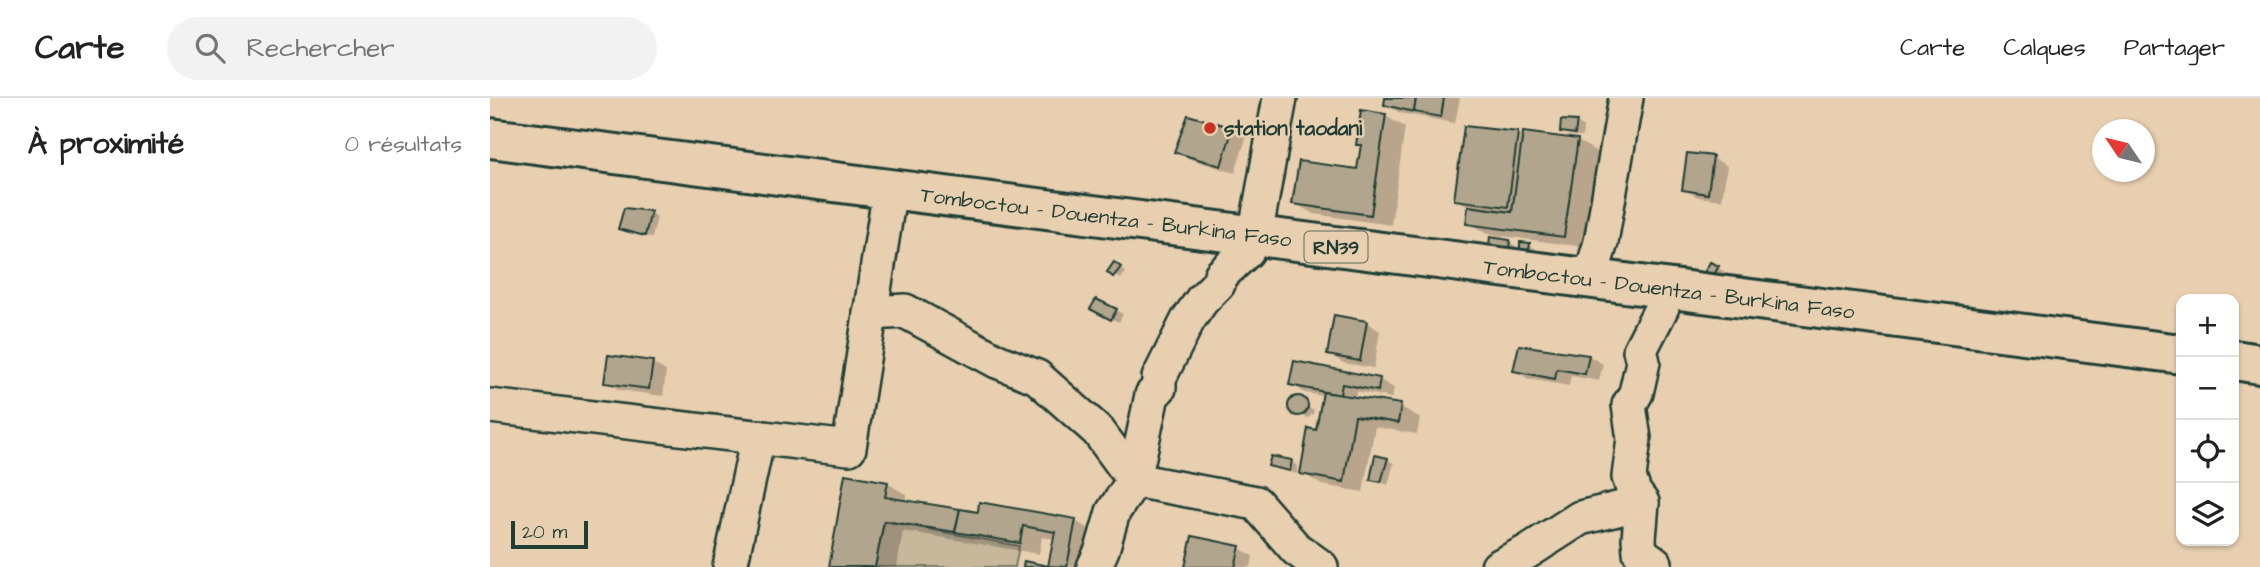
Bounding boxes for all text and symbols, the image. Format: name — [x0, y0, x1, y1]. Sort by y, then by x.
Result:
search box — [167, 17, 657, 80]
text: Carte — [35, 25, 125, 71]
icon: search — [191, 29, 229, 67]
text: Rechercher — [247, 30, 395, 66]
text: Carte — [1900, 31, 1965, 65]
text: Calques — [2003, 31, 2086, 65]
text: Partager — [2124, 31, 2225, 65]
place label: station taodani — [1224, 114, 1363, 143]
north arrow — [2092, 119, 2155, 182]
marker: station taodani — [1202, 120, 1218, 136]
text: À proximité — [28, 123, 184, 165]
text: 0 résultats — [344, 128, 462, 160]
street label: Tomboctou - Douentza - Burkina Faso — [919, 180, 1293, 255]
road number: RN39 — [1304, 232, 1368, 262]
street label: Tomboctou - Douentza - Burkina Faso — [1482, 252, 1856, 327]
map controls — [2176, 294, 2239, 546]
button: + — [2176, 294, 2239, 357]
button: − — [2176, 357, 2239, 420]
button: locate — [2176, 420, 2239, 483]
button: layers — [2176, 483, 2239, 546]
scale bar — [511, 518, 588, 550]
text: 20 m — [522, 519, 567, 546]

